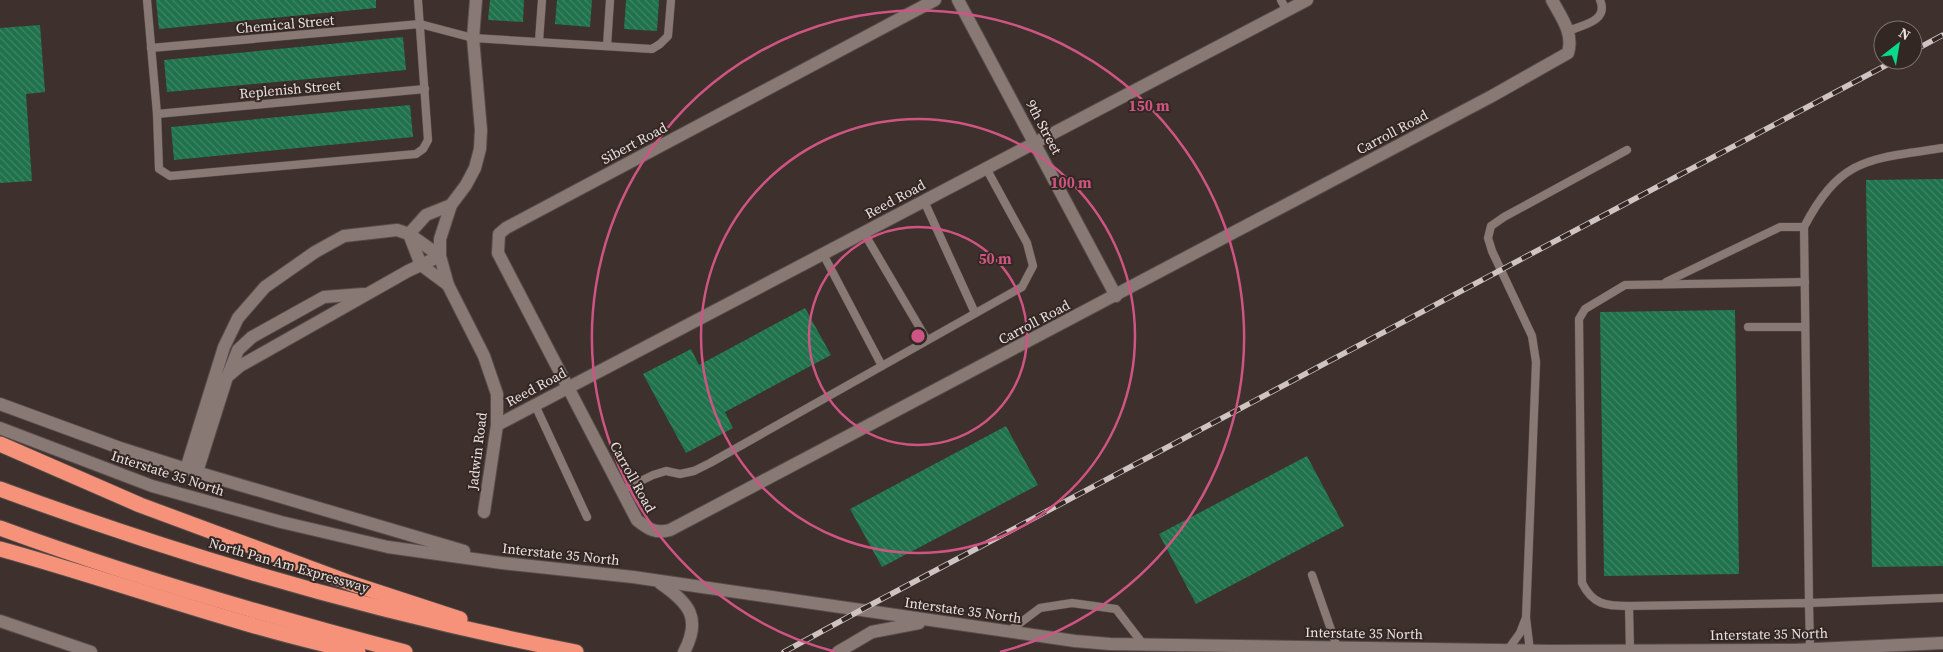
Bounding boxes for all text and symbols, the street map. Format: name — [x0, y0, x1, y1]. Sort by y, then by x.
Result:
street label: Chemical Street — [235, 10, 336, 38]
north arrow — [1873, 20, 1923, 70]
text: N — [1895, 23, 1914, 45]
street label: Replenish Street — [238, 75, 342, 103]
text: 150 m — [1128, 95, 1170, 116]
street label: 9th Street — [1021, 96, 1067, 158]
street label: Carroll Road — [1353, 105, 1431, 159]
street label: Sibert Road — [597, 117, 671, 169]
text: 100 m — [1050, 172, 1092, 193]
street label: Reed Road — [861, 175, 929, 223]
text: 50 m — [978, 248, 1012, 269]
street label: Carroll Road — [995, 295, 1073, 349]
centre of rings — [909, 327, 927, 345]
street label: Reed Road — [502, 363, 570, 411]
street label: Jadwin Road — [462, 411, 492, 492]
street label: Carroll Road — [605, 438, 661, 516]
street label: Interstate 35 North — [109, 445, 227, 501]
street label: North Pan Am Expressway — [207, 533, 372, 598]
street label: Interstate 35 North — [501, 538, 621, 570]
street label: Interstate 35 North — [903, 592, 1023, 628]
street label: Interstate 35 North — [1305, 622, 1423, 644]
street label: Interstate 35 North — [1710, 623, 1828, 645]

